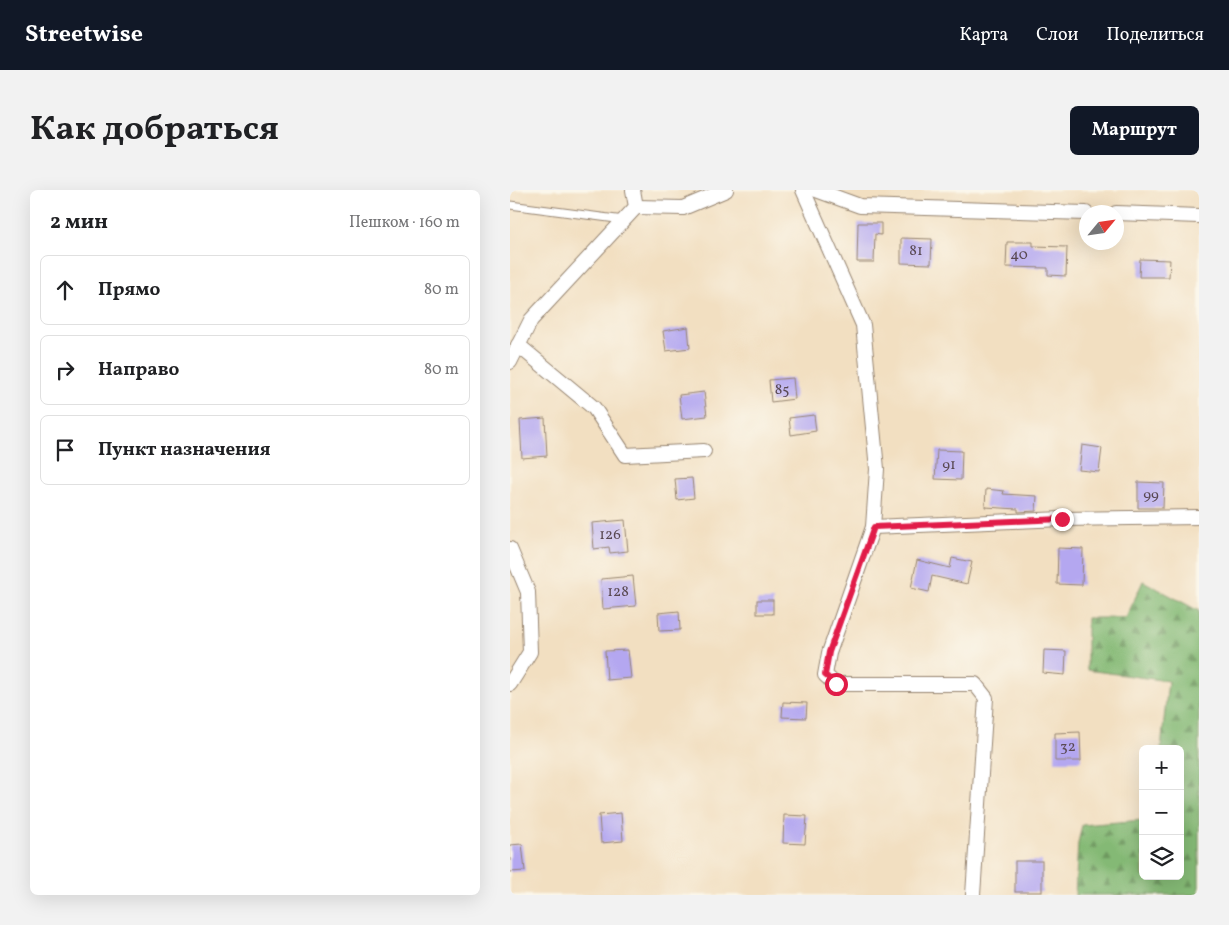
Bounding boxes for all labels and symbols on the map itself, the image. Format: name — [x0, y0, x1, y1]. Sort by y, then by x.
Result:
north arrow — [1079, 205, 1124, 250]
house number: 81 — [909, 241, 923, 262]
house number: 40 — [1010, 245, 1028, 266]
house number: 85 — [775, 380, 789, 401]
house number: 91 — [942, 455, 956, 476]
house number: 99 — [1143, 485, 1159, 506]
route end — [1051, 508, 1074, 531]
house number: 126 — [599, 525, 621, 546]
house number: 128 — [607, 582, 629, 603]
route start — [825, 673, 848, 696]
house number: 32 — [1060, 737, 1076, 758]

